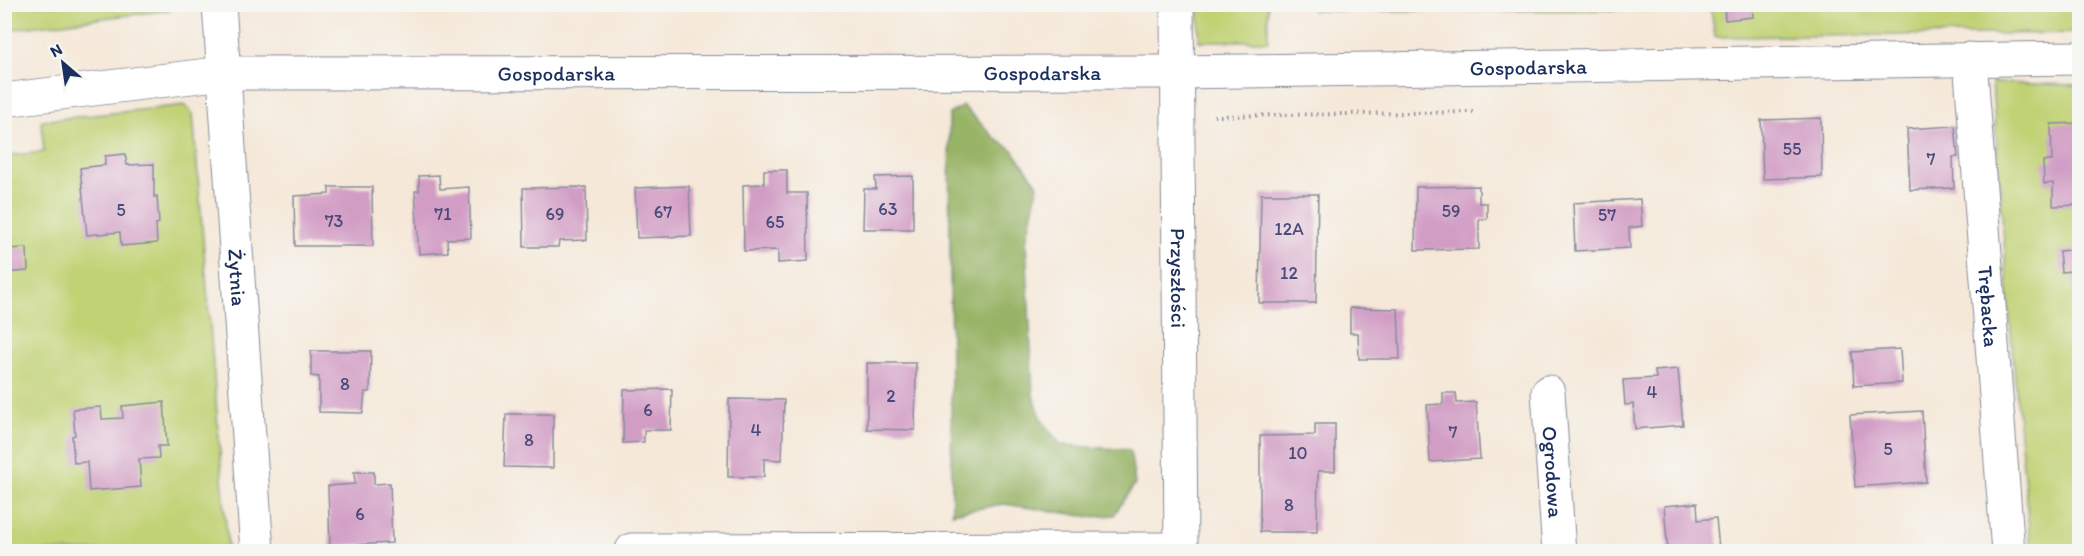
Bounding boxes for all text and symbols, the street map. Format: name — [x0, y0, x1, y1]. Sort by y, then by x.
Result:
north arrow — [33, 33, 93, 93]
text: N — [47, 39, 65, 61]
street label: Gospodarska — [1469, 53, 1587, 80]
street label: Gospodarska — [498, 60, 615, 85]
street label: Gospodarska — [984, 60, 1101, 85]
house number: 55 — [1783, 138, 1801, 160]
house number: 7 — [1927, 148, 1936, 170]
house number: 63 — [878, 198, 898, 220]
house number: 5 — [116, 199, 126, 221]
house number: 59 — [1442, 200, 1460, 222]
house number: 67 — [654, 201, 672, 223]
house number: 71 — [434, 203, 452, 225]
house number: 69 — [546, 203, 564, 225]
house number: 57 — [1598, 204, 1616, 226]
house number: 73 — [325, 210, 344, 232]
house number: 65 — [766, 211, 784, 233]
house number: 12A — [1274, 218, 1304, 240]
street label: Przyszłości — [1166, 228, 1192, 328]
street label: Żytnia — [224, 248, 252, 307]
house number: 12 — [1280, 262, 1298, 284]
street label: Trębacka — [1973, 265, 2005, 348]
house number: 8 — [340, 373, 350, 395]
house number: 4 — [1647, 381, 1658, 403]
house number: 2 — [886, 385, 896, 407]
house number: 6 — [643, 399, 653, 421]
house number: 4 — [751, 419, 762, 441]
house number: 7 — [1449, 421, 1458, 443]
street label: Ogrodowa — [1538, 425, 1569, 519]
house number: 8 — [524, 429, 534, 451]
house number: 5 — [1883, 438, 1893, 460]
house number: 10 — [1288, 442, 1308, 464]
house number: 8 — [1284, 494, 1294, 516]
house number: 6 — [355, 503, 365, 525]

